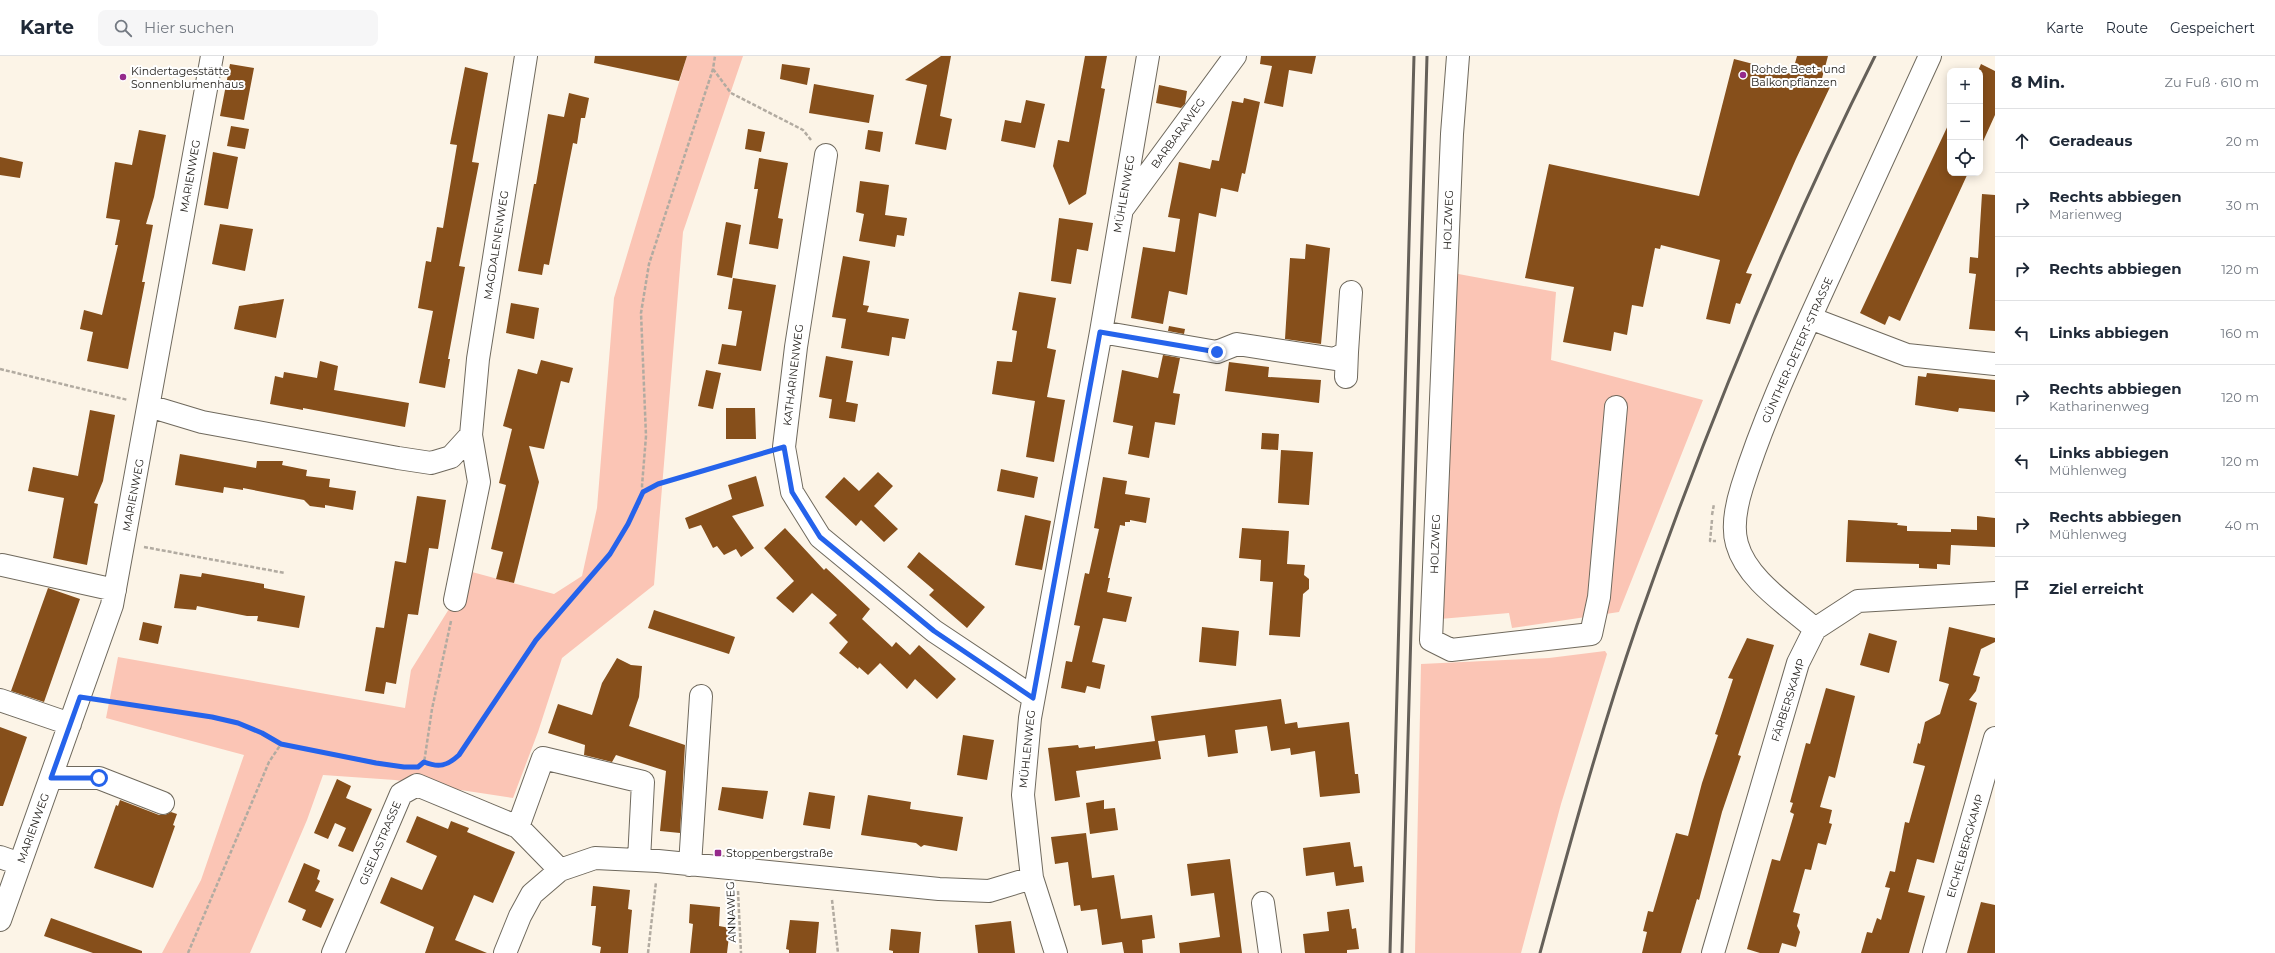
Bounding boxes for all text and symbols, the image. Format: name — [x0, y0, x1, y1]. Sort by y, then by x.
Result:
search box — [98, 10, 378, 46]
text: Karte — [20, 16, 74, 39]
icon: search — [112, 17, 134, 39]
text: Hier suchen — [144, 18, 234, 37]
text: Karte — [2046, 19, 2084, 37]
text: Route — [2106, 19, 2148, 37]
text: Gespeichert — [2170, 19, 2255, 37]
place label: Rohde Beet- und Balkonpflanzen — [1751, 62, 1846, 89]
place label: Kindertagesstätte Sonnenblumenhaus — [131, 64, 244, 91]
map controls — [1947, 68, 1983, 176]
button: + — [1947, 68, 1983, 104]
marker: Rohde Beet- und Balkonpflanzen — [1738, 70, 1748, 80]
marker: Kindertagesstätte Sonnenblumenhaus — [118, 72, 128, 82]
text: 8 Min. — [2011, 72, 2065, 92]
text: Zu Fuß · 610 m — [2165, 74, 2259, 90]
street label: BARBARAWEG — [1148, 95, 1208, 171]
button: − — [1947, 104, 1983, 140]
icon: ahead — [2011, 130, 2033, 152]
text: Geradeaus — [2049, 131, 2132, 150]
text: 20 m — [2226, 133, 2259, 149]
street label: MARIENWEG — [177, 138, 203, 214]
button: locate — [1947, 140, 1983, 176]
street label: MÜHLENWEG — [1110, 154, 1138, 234]
text: Rechts abbiegen — [2049, 187, 2182, 206]
street label: MAGDALENENWEG — [480, 189, 512, 301]
street label: HOLZWEG — [1440, 190, 1456, 250]
icon: right — [2011, 194, 2033, 216]
text: 30 m — [2226, 197, 2259, 213]
text: Marienweg — [2049, 206, 2122, 222]
icon: right — [2011, 258, 2033, 280]
text: Rechts abbiegen — [2049, 259, 2182, 278]
text: 120 m — [2221, 261, 2259, 277]
street label: GÜNTHER-DETERT-STRASSE — [1758, 275, 1836, 425]
icon: left — [2011, 322, 2033, 344]
street label: KATHARINENWEG — [780, 323, 806, 427]
text: Links abbiegen — [2049, 323, 2169, 342]
text: 160 m — [2221, 325, 2259, 341]
route end — [1208, 343, 1226, 361]
text: Rechts abbiegen — [2049, 379, 2182, 398]
icon: right — [2011, 386, 2033, 408]
text: 120 m — [2221, 389, 2259, 405]
text: Katharinenweg — [2049, 398, 2149, 414]
text: Links abbiegen — [2049, 443, 2169, 462]
icon: left — [2011, 450, 2033, 472]
text: 120 m — [2221, 453, 2259, 469]
street label: MARIENWEG — [119, 457, 147, 533]
text: Mühlenweg — [2049, 462, 2127, 478]
text: Rechts abbiegen — [2049, 507, 2182, 526]
street label: HOLZWEG — [1427, 514, 1443, 574]
icon: right — [2011, 514, 2033, 536]
text: 40 m — [2225, 517, 2259, 533]
text: Mühlenweg — [2049, 526, 2127, 542]
icon: arrive — [2011, 578, 2033, 600]
text: Ziel erreicht — [2049, 579, 2144, 598]
street label: FÄRBERSKAMP — [1768, 657, 1808, 743]
street label: MÜHLENWEG — [1016, 709, 1038, 789]
route start — [90, 769, 108, 787]
street label: MARIENWEG — [14, 791, 52, 865]
street label: EICHELBERGKAMP — [1943, 792, 1987, 899]
street label: GISELASTRASSE — [356, 799, 404, 887]
place label: Stoppenbergstraße — [726, 846, 833, 860]
marker: Stoppenbergstraße — [713, 848, 723, 858]
street label: ANNAWEG — [723, 881, 739, 943]

